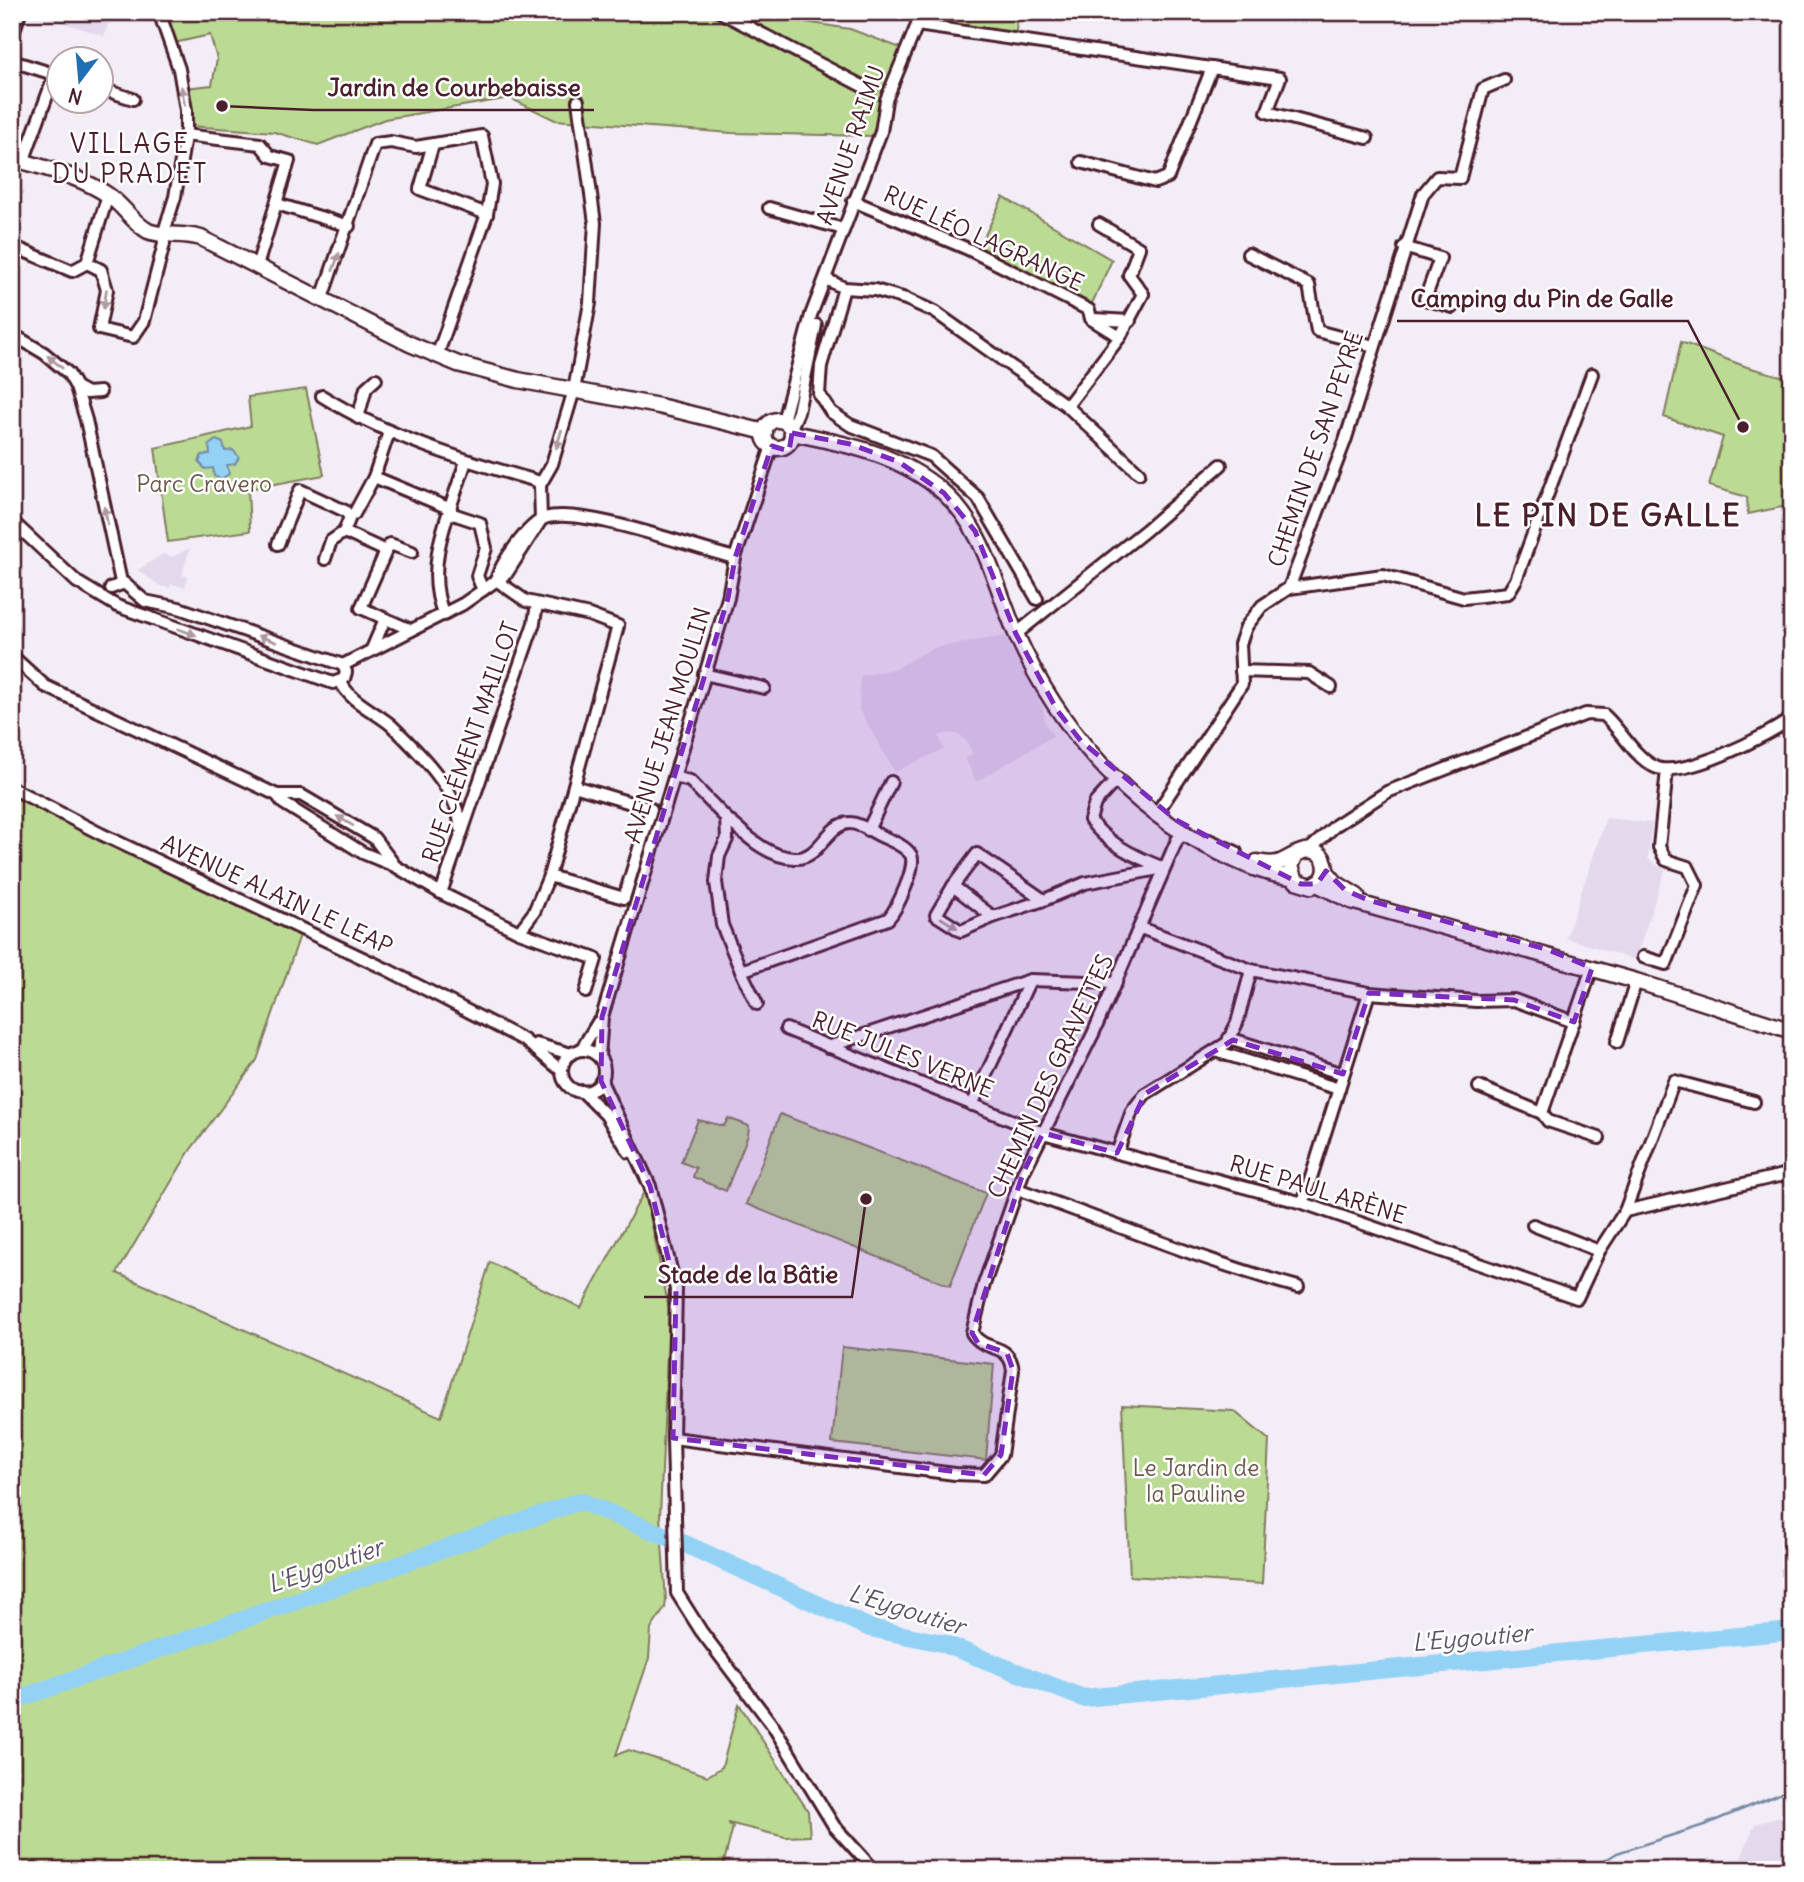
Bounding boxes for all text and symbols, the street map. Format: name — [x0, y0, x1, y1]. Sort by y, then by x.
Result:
north arrow — [46, 46, 116, 116]
street label: AVENUE RAIMU — [809, 62, 891, 228]
callout: Jardin de Courbebaisse — [313, 65, 594, 110]
text: Jardin de Courbebaisse — [327, 72, 581, 102]
text: N — [66, 83, 85, 110]
one-way arrow — [177, 85, 188, 107]
district label: VILLAGE DU PRADET — [52, 127, 208, 190]
street label: RUE LÉO LAGRANGE — [879, 179, 1089, 297]
one-way arrow — [330, 252, 341, 273]
callout: Camping du Pin de Galle — [1397, 276, 1688, 321]
text: Camping du Pin de Galle — [1410, 283, 1674, 313]
one-way arrow — [99, 288, 110, 310]
street label: CHEMIN DE SAN PEYRE — [1261, 327, 1369, 571]
one-way arrow — [46, 355, 63, 370]
one-way arrow — [554, 429, 564, 450]
park label: Parc Cravero — [136, 469, 272, 498]
district label: LE PIN DE GALLE — [1474, 496, 1742, 534]
one-way arrow — [100, 505, 111, 527]
street label: AVENUE JEAN MOULIN — [617, 604, 717, 846]
street label: RUE CLÉMENT MAILLOT — [415, 618, 525, 866]
one-way arrow — [177, 627, 198, 638]
one-way arrow — [257, 633, 278, 644]
one-way arrow — [336, 815, 355, 827]
street label: AVENUE ALAIN LE LEAP — [157, 828, 398, 960]
one-way arrow — [939, 917, 958, 930]
street label: CHEMIN DES GRAVETTES — [981, 949, 1119, 1203]
street label: RUE JULES VERNE — [808, 1004, 998, 1104]
street label: RUE PAUL ARÈNE — [1226, 1148, 1410, 1230]
callout: Stade de la Bâtie — [644, 1252, 852, 1297]
text: Stade de la Bâtie — [658, 1259, 838, 1289]
park label: Le Jardin de la Pauline — [1133, 1453, 1259, 1508]
water label: L'Eygoutier — [263, 1530, 390, 1599]
water label: L'Eygoutier — [845, 1577, 972, 1642]
water label: L'Eygoutier — [1411, 1617, 1536, 1657]

